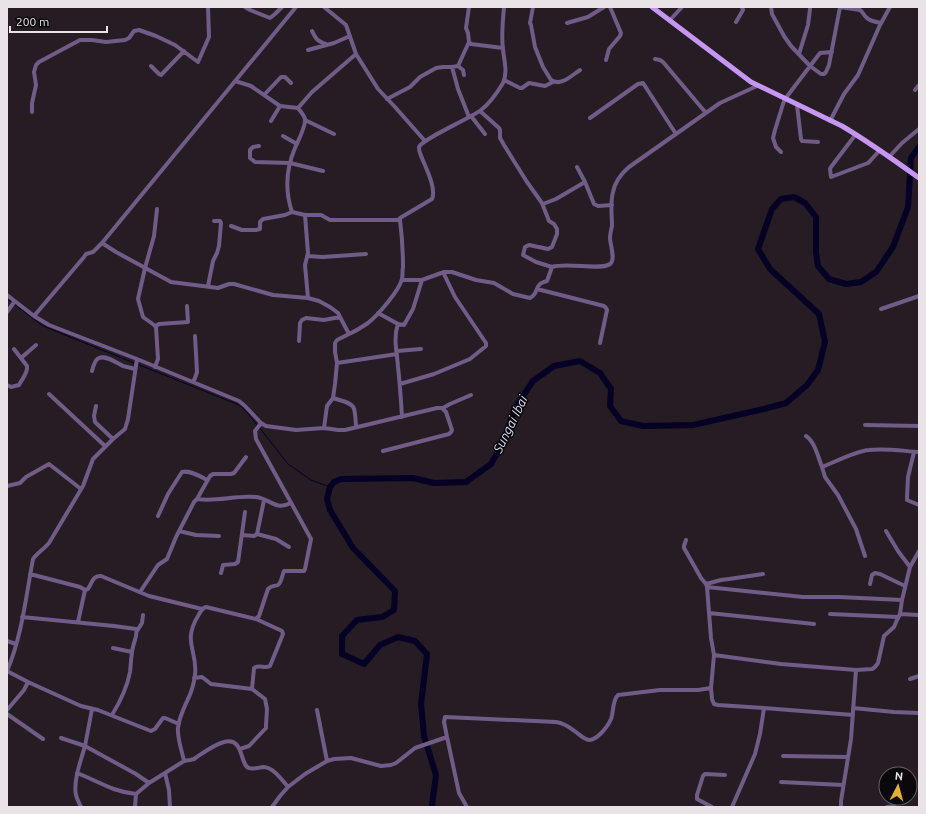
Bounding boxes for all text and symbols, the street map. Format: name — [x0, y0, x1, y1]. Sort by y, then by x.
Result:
scale bar — [10, 8, 107, 34]
text: 200 m — [16, 15, 49, 28]
water label: Sungai Ibai — [490, 392, 530, 456]
north arrow — [878, 766, 918, 806]
text: N — [894, 770, 904, 782]

